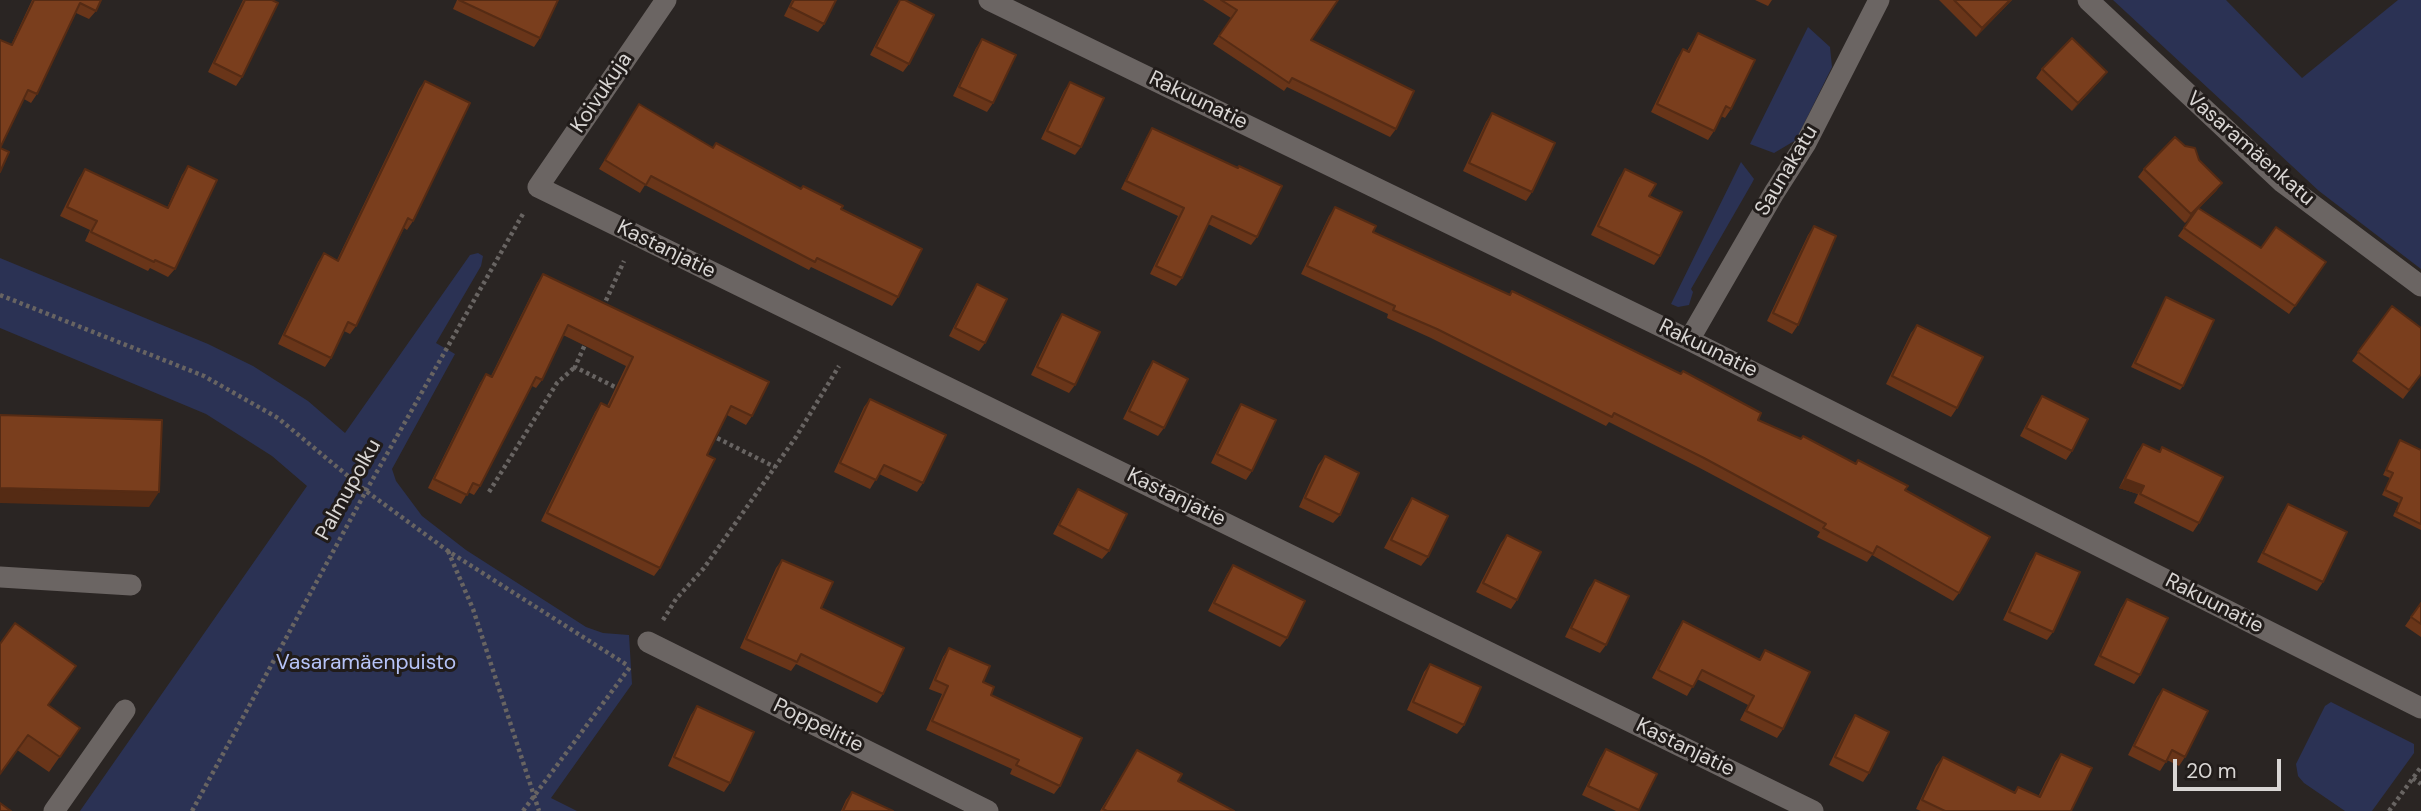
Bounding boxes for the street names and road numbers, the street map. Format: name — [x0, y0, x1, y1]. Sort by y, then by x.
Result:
street label: Koivukuja — [566, 48, 638, 138]
street label: Rakuunatie — [1145, 66, 1251, 136]
street label: Vasaramäenkatu — [2181, 87, 2319, 211]
street label: Saunakatu — [1750, 121, 1824, 221]
street label: Kastanjatie — [613, 215, 719, 285]
street label: Rakuunatie — [1655, 314, 1761, 384]
street label: Palmupolku — [311, 435, 387, 545]
street label: Kastanjatie — [1123, 463, 1229, 533]
street label: Rakuunatie — [2161, 569, 2267, 639]
street label: Poppelitie — [769, 693, 867, 759]
street label: Kastanjatie — [1632, 713, 1738, 783]

